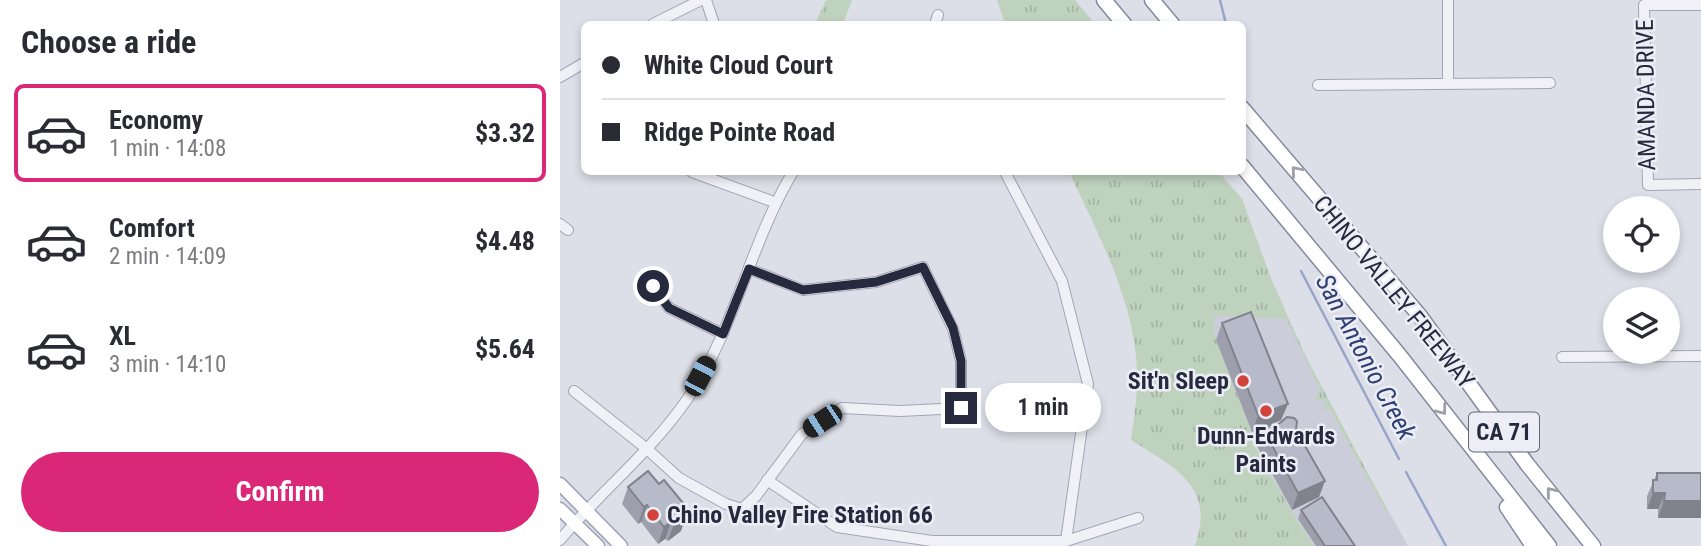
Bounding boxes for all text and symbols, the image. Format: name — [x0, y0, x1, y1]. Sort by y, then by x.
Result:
street label: AMANDA DRIVE — [1631, 19, 1661, 171]
text: Choose a ride — [21, 23, 196, 61]
text: White Cloud Court — [644, 50, 833, 80]
icon: car — [25, 102, 88, 165]
text: Economy — [109, 105, 203, 135]
text: Ridge Pointe Road — [644, 117, 835, 147]
text: $3.32 — [475, 118, 535, 148]
text: 1 min · 14:08 — [109, 135, 226, 162]
one-way arrow — [1292, 166, 1304, 179]
street label: CHINO VALLEY FREEWAY — [1308, 190, 1481, 394]
map controls — [1603, 196, 1680, 364]
button: locate — [1603, 196, 1680, 273]
icon: car — [25, 210, 88, 273]
text: Comfort — [109, 213, 195, 243]
text: $4.48 — [475, 226, 535, 256]
text: 2 min · 14:09 — [109, 243, 226, 270]
water label: San Antonio Creek — [1310, 269, 1423, 445]
route start — [637, 270, 669, 302]
button: layers — [1603, 287, 1680, 364]
icon: car — [25, 318, 88, 381]
text: XL — [109, 321, 136, 351]
text: $5.64 — [475, 334, 535, 364]
text: 3 min · 14:10 — [109, 351, 226, 378]
car — [681, 353, 720, 399]
place label: Sit'n Sleep — [1128, 367, 1229, 395]
marker: Sit'n Sleep — [1235, 373, 1251, 389]
callout: 1 min — [986, 384, 1101, 432]
route end — [945, 392, 977, 424]
text: 1 min — [1017, 394, 1069, 421]
car — [799, 401, 846, 441]
one-way arrow — [1433, 402, 1446, 414]
marker: Dunn-Edwards Paints — [1258, 403, 1274, 419]
road number: CA 71 — [1469, 412, 1539, 452]
place label: Dunn-Edwards Paints — [1197, 422, 1335, 478]
button: Confirm — [21, 452, 539, 532]
one-way arrow — [1546, 488, 1559, 500]
place label: Chino Valley Fire Station 66 — [667, 501, 933, 529]
marker: Chino Valley Fire Station 66 — [645, 507, 661, 523]

